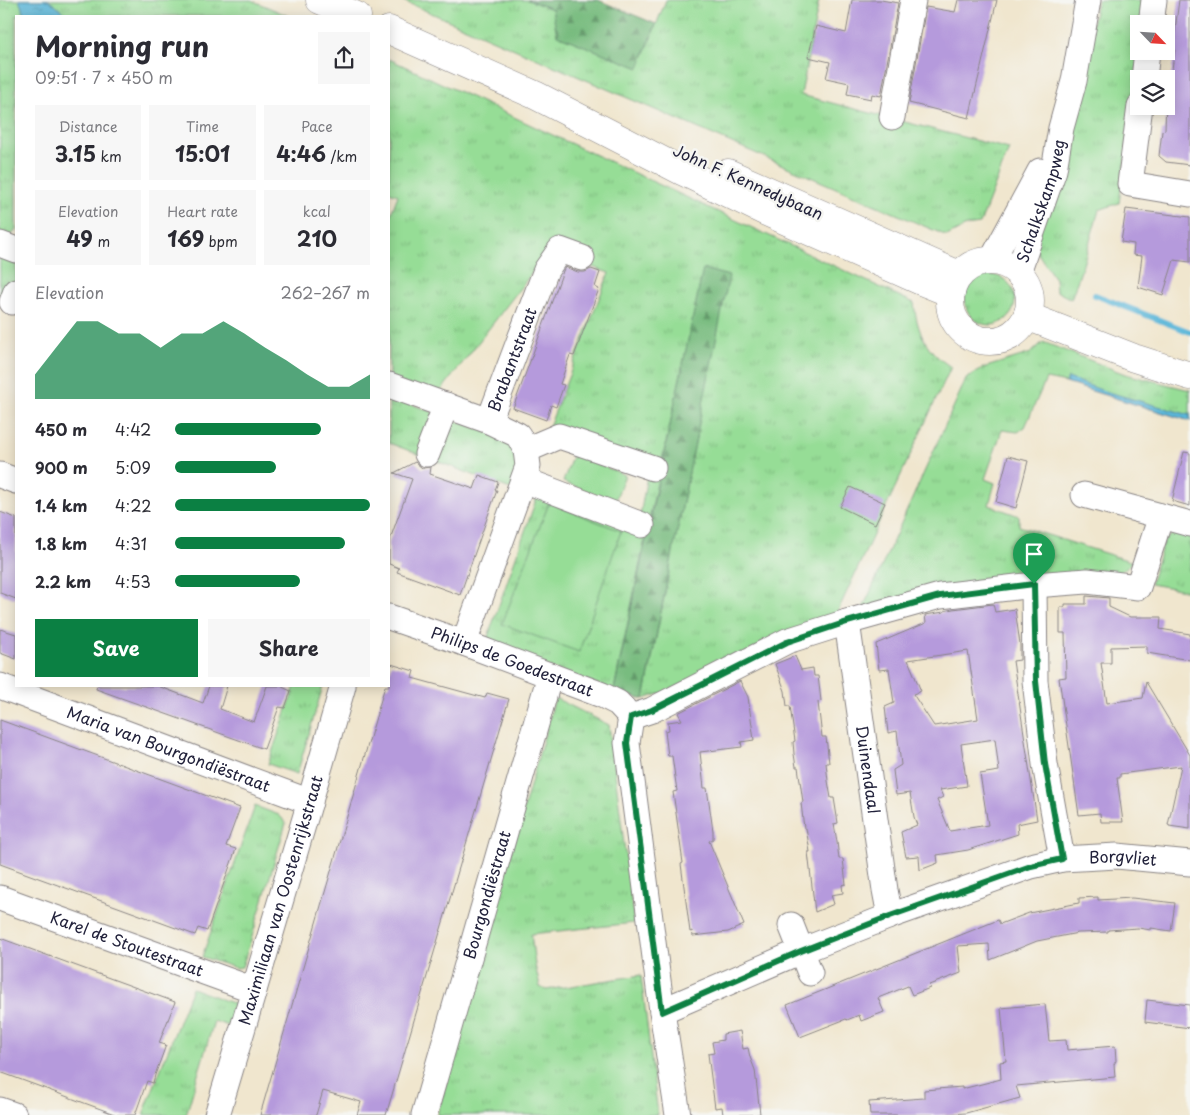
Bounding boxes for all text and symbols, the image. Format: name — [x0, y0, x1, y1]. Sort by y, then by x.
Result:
north arrow — [1130, 15, 1175, 60]
map controls — [1130, 15, 1175, 115]
text: Morning run — [35, 24, 209, 67]
button: share — [318, 32, 370, 84]
text: 09:51 · 7 × 450 m — [35, 65, 173, 89]
button: layers — [1130, 70, 1175, 115]
text: Distance — [59, 116, 118, 137]
text: Time — [186, 116, 219, 137]
text: Pace — [301, 116, 333, 137]
text: 3.15 — [55, 137, 96, 169]
text: 15:01 — [175, 137, 230, 169]
text: 4:46 — [276, 137, 326, 169]
street label: John F. Kennedybaan — [669, 137, 827, 225]
street label: Schalkskampweg — [1009, 137, 1070, 266]
text: km — [96, 146, 122, 167]
text: /km — [326, 146, 357, 167]
text: Elevation — [58, 201, 118, 222]
text: Heart rate — [167, 201, 238, 222]
text: kcal — [303, 201, 331, 222]
text: 49 — [66, 222, 93, 254]
text: 169 — [167, 222, 204, 254]
text: 210 — [297, 222, 337, 254]
text: m — [93, 231, 110, 252]
text: bpm — [204, 231, 238, 252]
text: Elevation — [35, 280, 104, 304]
text: 262–267 m — [281, 280, 370, 304]
street label: Brabantstraat — [481, 303, 542, 415]
text: 450 m — [35, 417, 87, 441]
text: 4:42 — [115, 417, 151, 441]
text: 900 m — [35, 455, 88, 479]
text: 5:09 — [115, 455, 151, 479]
text: 1.4 km — [35, 493, 87, 517]
text: 4:22 — [115, 493, 152, 517]
text: 1.8 km — [35, 531, 87, 555]
text: 4:31 — [115, 531, 147, 555]
pin — [1013, 533, 1055, 584]
icon: arrive — [1020, 540, 1048, 568]
text: 2.2 km — [35, 569, 91, 593]
text: 4:53 — [115, 569, 151, 593]
button: Save — [35, 619, 198, 677]
button: Share — [208, 619, 370, 677]
street label: Philips de Goedestraat — [428, 620, 598, 702]
street label: Maria van Bourgondiëstraat — [64, 699, 274, 797]
street label: Duinendaal — [851, 724, 887, 815]
street label: Maximiliaan van Oostenrijkstraat — [231, 772, 328, 1028]
street label: Bourgondiëstraat — [456, 827, 516, 962]
street label: Borgvliet — [1088, 843, 1158, 871]
street label: Karel de Stoutestraat — [47, 904, 208, 982]

